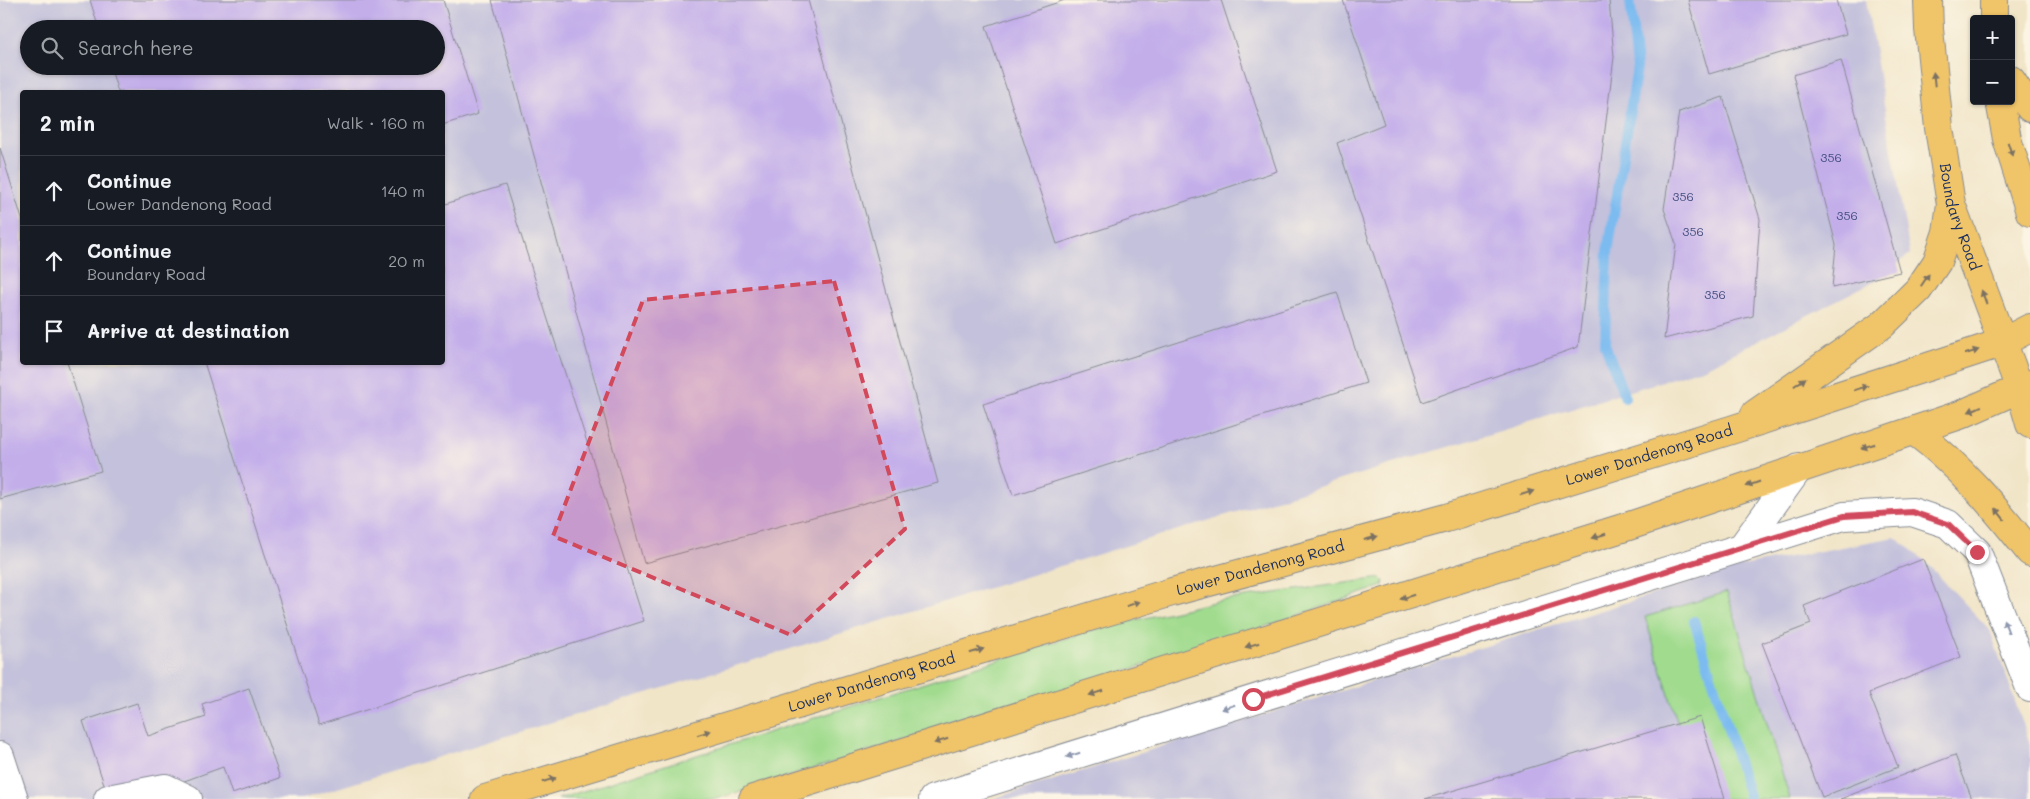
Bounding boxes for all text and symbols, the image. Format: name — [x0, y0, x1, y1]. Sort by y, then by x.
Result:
map controls — [1970, 15, 2015, 105]
button: + — [1970, 15, 2015, 60]
search box — [20, 20, 445, 75]
icon: search — [38, 34, 66, 62]
text: Search here — [78, 35, 194, 60]
button: − — [1970, 60, 2015, 105]
one-way arrow — [1930, 71, 1938, 87]
text: 2 min — [40, 109, 95, 136]
text: Walk · 160 m — [327, 112, 425, 133]
one-way arrow — [2006, 142, 2014, 157]
house number: 356 — [1820, 149, 1842, 165]
street label: Boundary Road — [1936, 162, 1986, 273]
text: Continue — [87, 168, 172, 193]
icon: ahead — [40, 177, 68, 205]
text: 140 m — [381, 180, 425, 201]
house number: 356 — [1672, 188, 1694, 204]
text: Lower Dandenong Road — [87, 193, 272, 214]
house number: 356 — [1836, 207, 1858, 223]
house number: 356 — [1682, 223, 1704, 239]
text: Continue — [87, 238, 172, 263]
icon: ahead — [40, 247, 68, 275]
text: 20 m — [388, 250, 425, 271]
text: Boundary Road — [87, 263, 206, 284]
one-way arrow — [1920, 273, 1930, 287]
house number: 356 — [1704, 286, 1726, 302]
one-way arrow — [1980, 289, 1988, 304]
icon: arrive — [40, 317, 68, 345]
text: Arrive at destination — [87, 318, 290, 343]
one-way arrow — [1964, 348, 1979, 356]
one-way arrow — [1793, 377, 1807, 387]
one-way arrow — [1854, 384, 1869, 392]
one-way arrow — [1968, 405, 1982, 413]
street label: Lower Dandenong Road — [1563, 419, 1735, 489]
one-way arrow — [1860, 442, 1875, 450]
one-way arrow — [1745, 480, 1760, 488]
one-way arrow — [1520, 489, 1535, 497]
one-way arrow — [1994, 508, 2005, 521]
one-way arrow — [1592, 533, 1607, 540]
one-way arrow — [1363, 534, 1378, 542]
street label: Lower Dandenong Road — [1174, 535, 1346, 599]
route end — [1966, 541, 1989, 564]
one-way arrow — [1399, 593, 1414, 601]
one-way arrow — [1126, 599, 1141, 607]
one-way arrow — [2002, 618, 2010, 633]
one-way arrow — [1244, 642, 1259, 649]
one-way arrow — [970, 646, 985, 654]
street label: Lower Dandenong Road — [786, 647, 957, 716]
route start — [1242, 688, 1265, 711]
one-way arrow — [1089, 690, 1104, 697]
one-way arrow — [1220, 704, 1235, 711]
one-way arrow — [697, 728, 712, 736]
one-way arrow — [933, 737, 948, 745]
one-way arrow — [1065, 752, 1080, 760]
one-way arrow — [542, 775, 557, 783]

